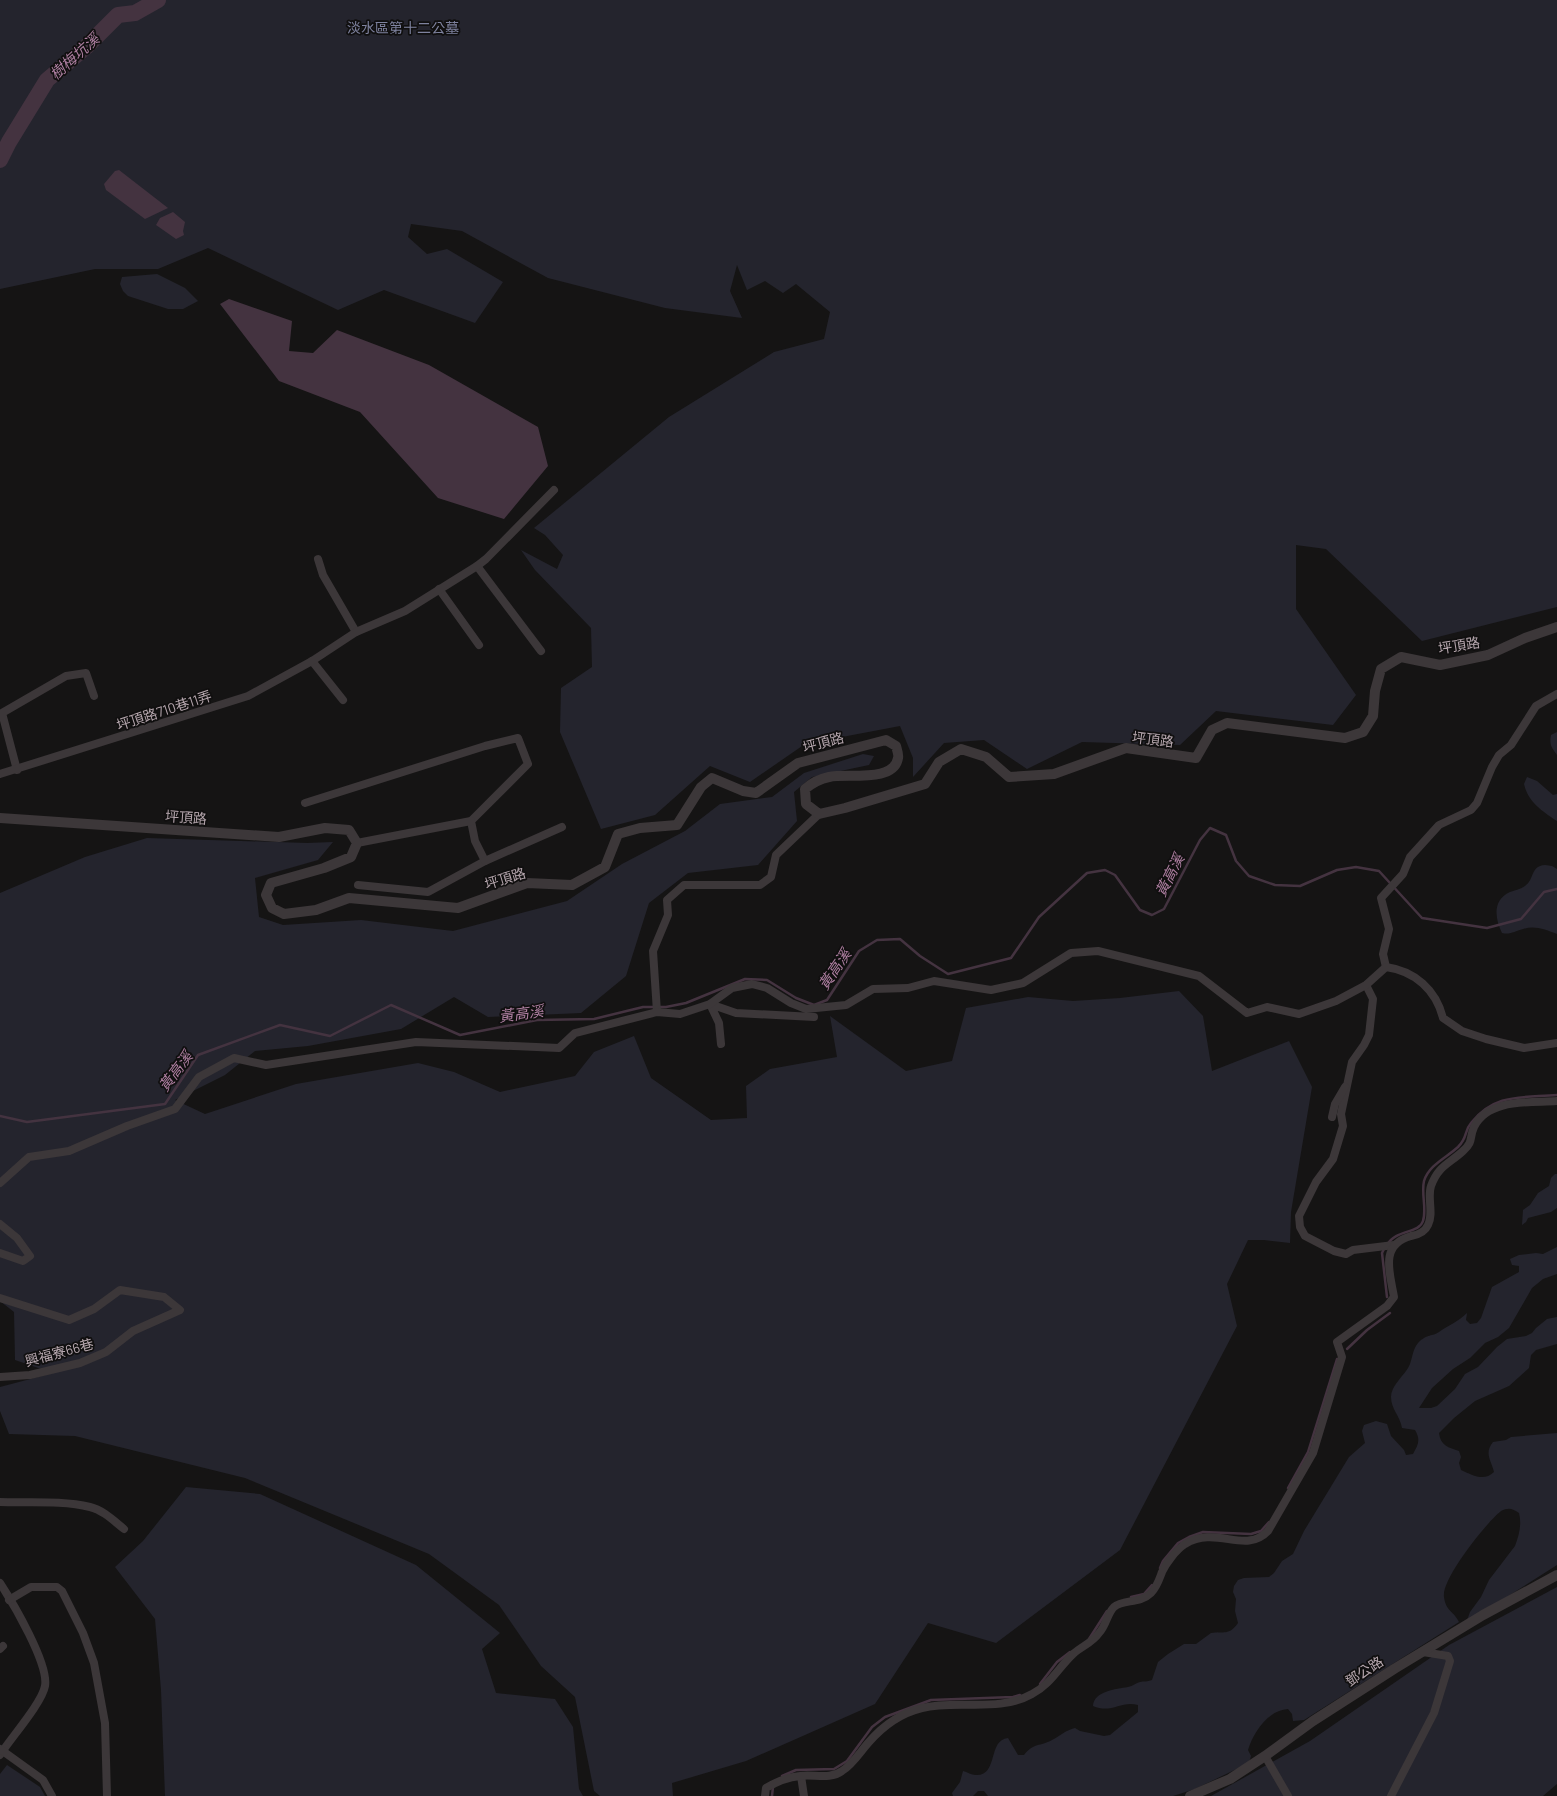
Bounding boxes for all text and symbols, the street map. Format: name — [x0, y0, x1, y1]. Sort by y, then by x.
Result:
park label: 淡水區第十二公墓 — [347, 19, 459, 36]
water label: 樹梅坑溪 — [46, 28, 104, 83]
street label: 坪頂路 — [1437, 633, 1481, 657]
street label: 坪頂路710巷11弄 — [114, 687, 214, 733]
street label: 坪頂路 — [801, 728, 845, 756]
street label: 坪頂路 — [1131, 728, 1175, 750]
street label: 坪頂路 — [164, 807, 208, 827]
water label: 黃高溪 — [1151, 849, 1188, 899]
street label: 坪頂路 — [482, 864, 528, 892]
water label: 黃高溪 — [814, 944, 855, 993]
water label: 黃高溪 — [497, 1001, 547, 1025]
water label: 黃高溪 — [154, 1046, 197, 1094]
street label: 興福寮66巷 — [23, 1335, 95, 1369]
street label: 鄧公路 — [1342, 1652, 1386, 1690]

